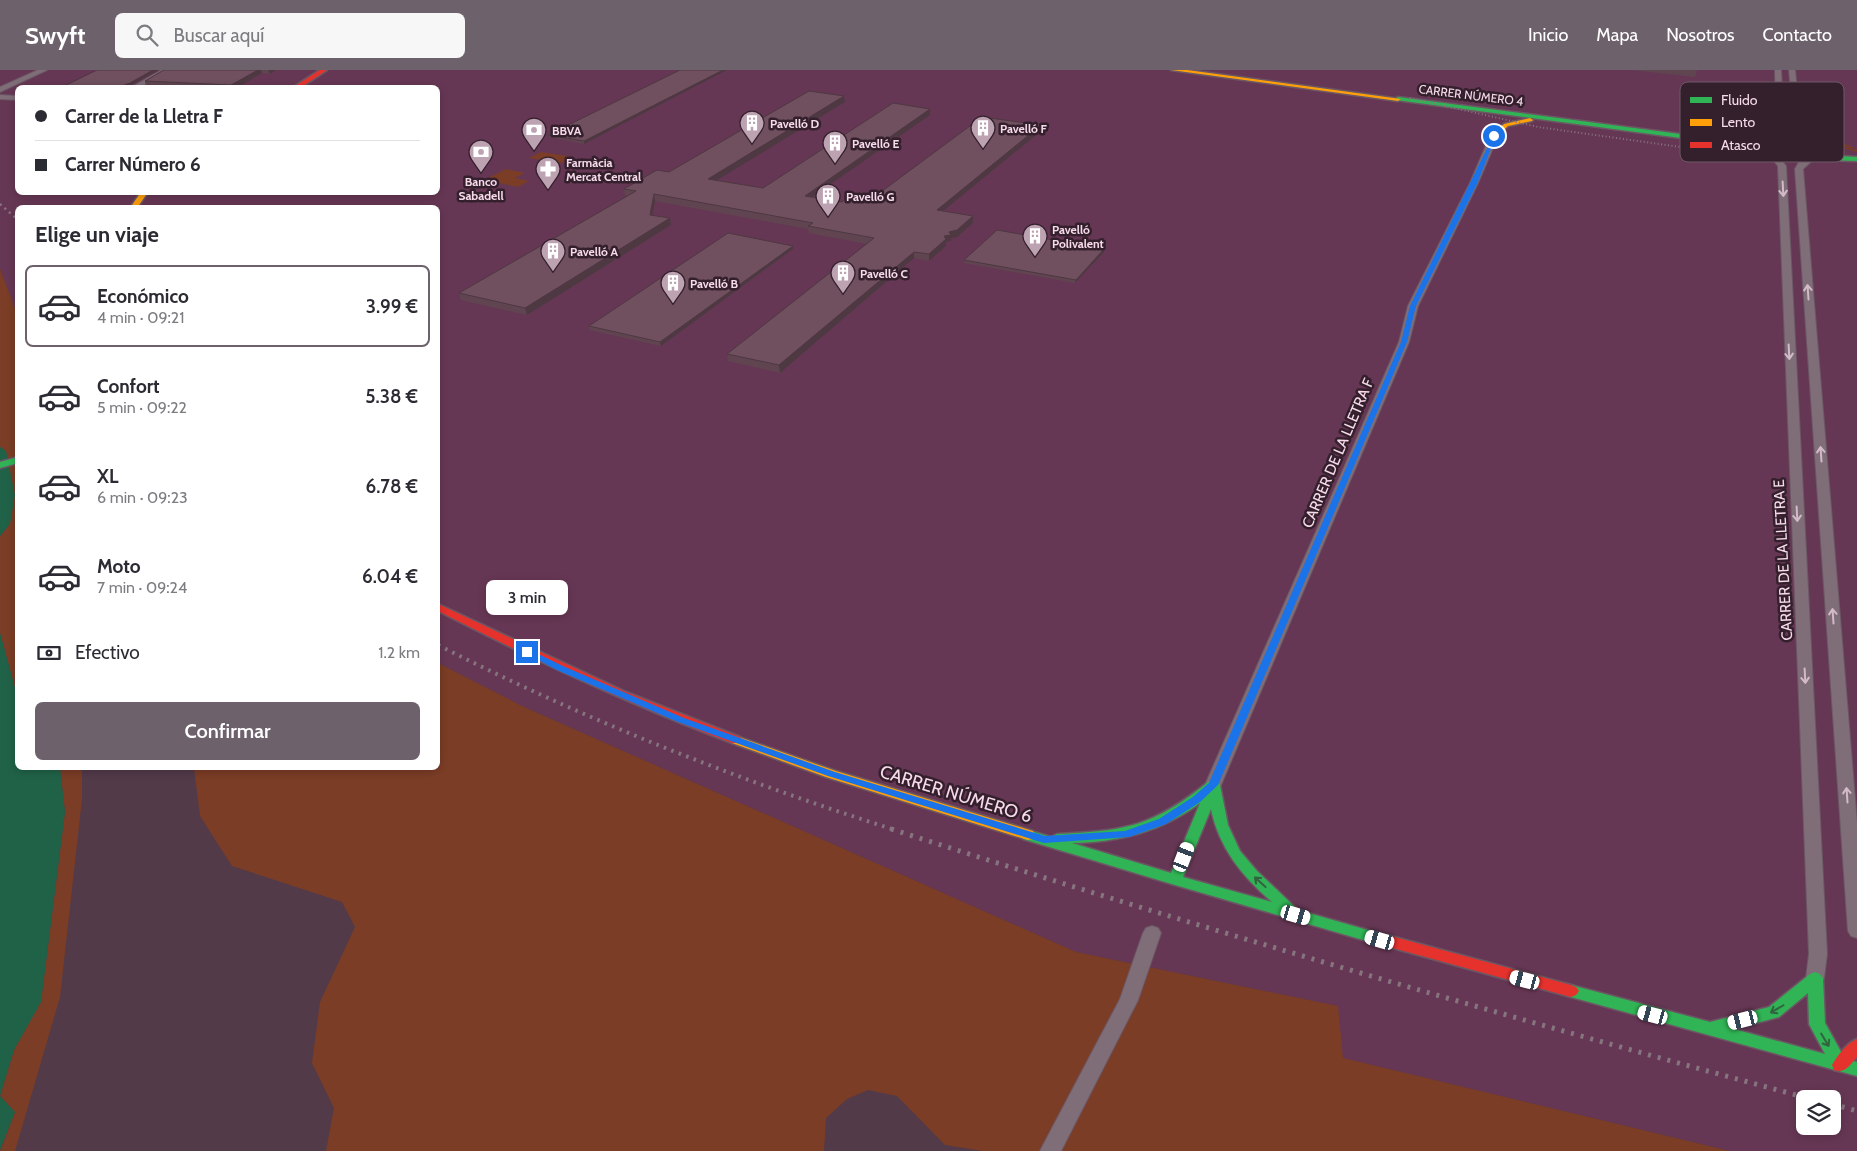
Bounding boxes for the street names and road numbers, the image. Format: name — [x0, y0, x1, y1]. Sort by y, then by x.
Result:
street label: CARRER NÚMERO 4 — [1418, 81, 1524, 109]
street label: CARRER DE LA LLETRA F — [1298, 375, 1378, 531]
street label: CARRER DE LA LLETRA E — [1770, 479, 1796, 641]
street label: CARRER NÚMERO 6 — [877, 760, 1035, 828]

